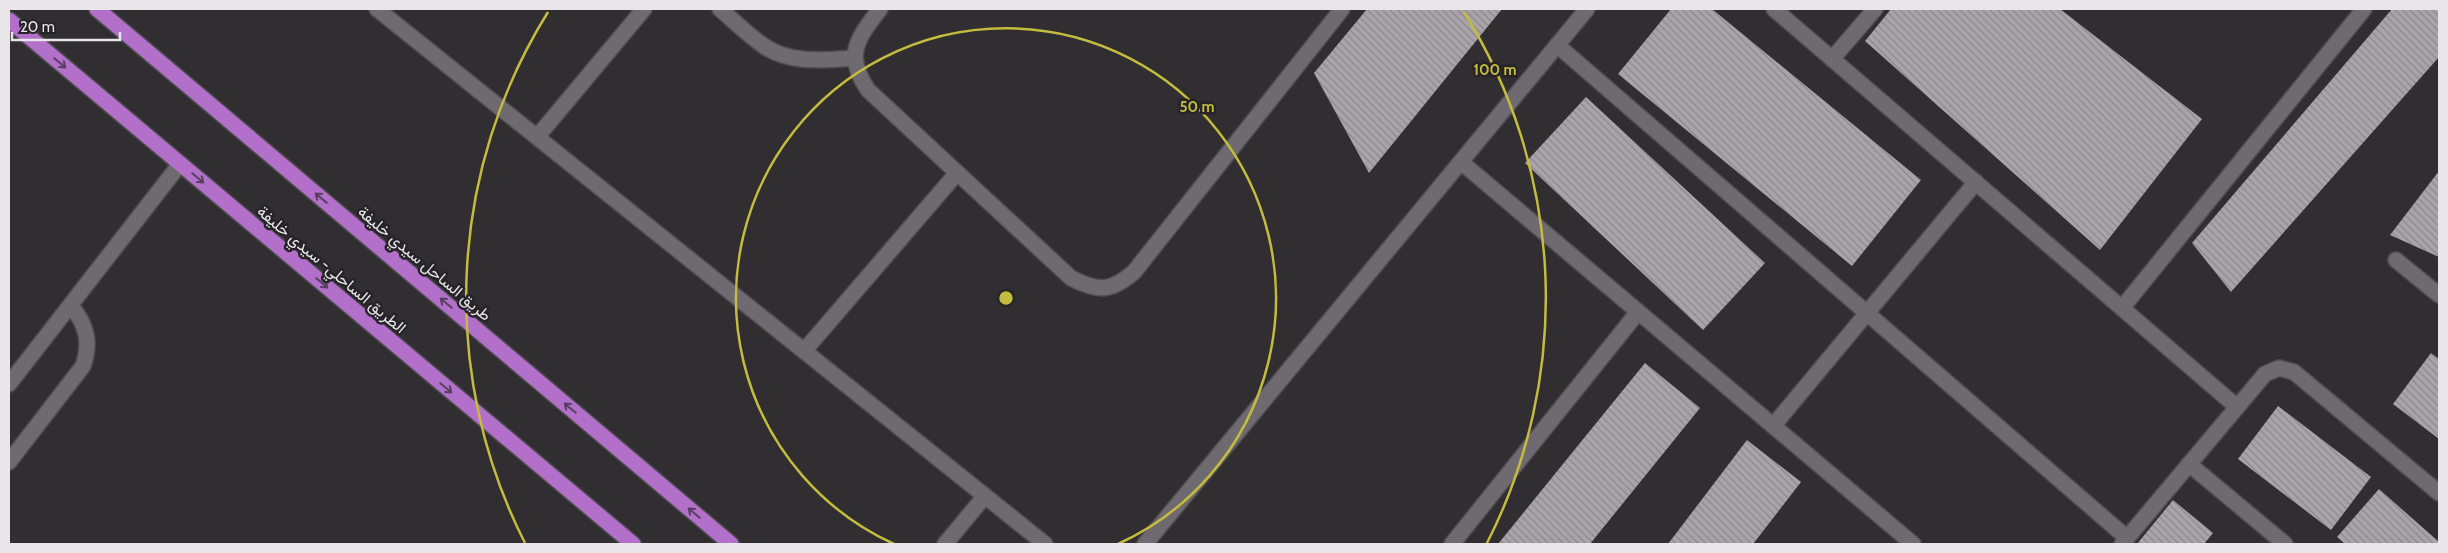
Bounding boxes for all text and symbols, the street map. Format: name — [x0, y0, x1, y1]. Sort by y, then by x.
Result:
scale bar — [12, 10, 120, 42]
text: 20 m — [20, 18, 55, 36]
one-way arrow — [53, 57, 66, 69]
text: 100 m — [1473, 61, 1517, 79]
text: 50 m — [1179, 98, 1215, 116]
one-way arrow — [191, 173, 204, 184]
one-way arrow — [315, 193, 328, 204]
street label: الطريق الساحلي- سيدي خليفة — [251, 202, 410, 340]
street label: طريق الساحل سيدي خليفة — [352, 202, 495, 328]
one-way arrow — [315, 277, 328, 288]
centre of rings — [997, 289, 1015, 307]
one-way arrow — [439, 298, 452, 309]
one-way arrow — [440, 382, 453, 393]
one-way arrow — [563, 402, 576, 414]
one-way arrow — [688, 507, 701, 518]

